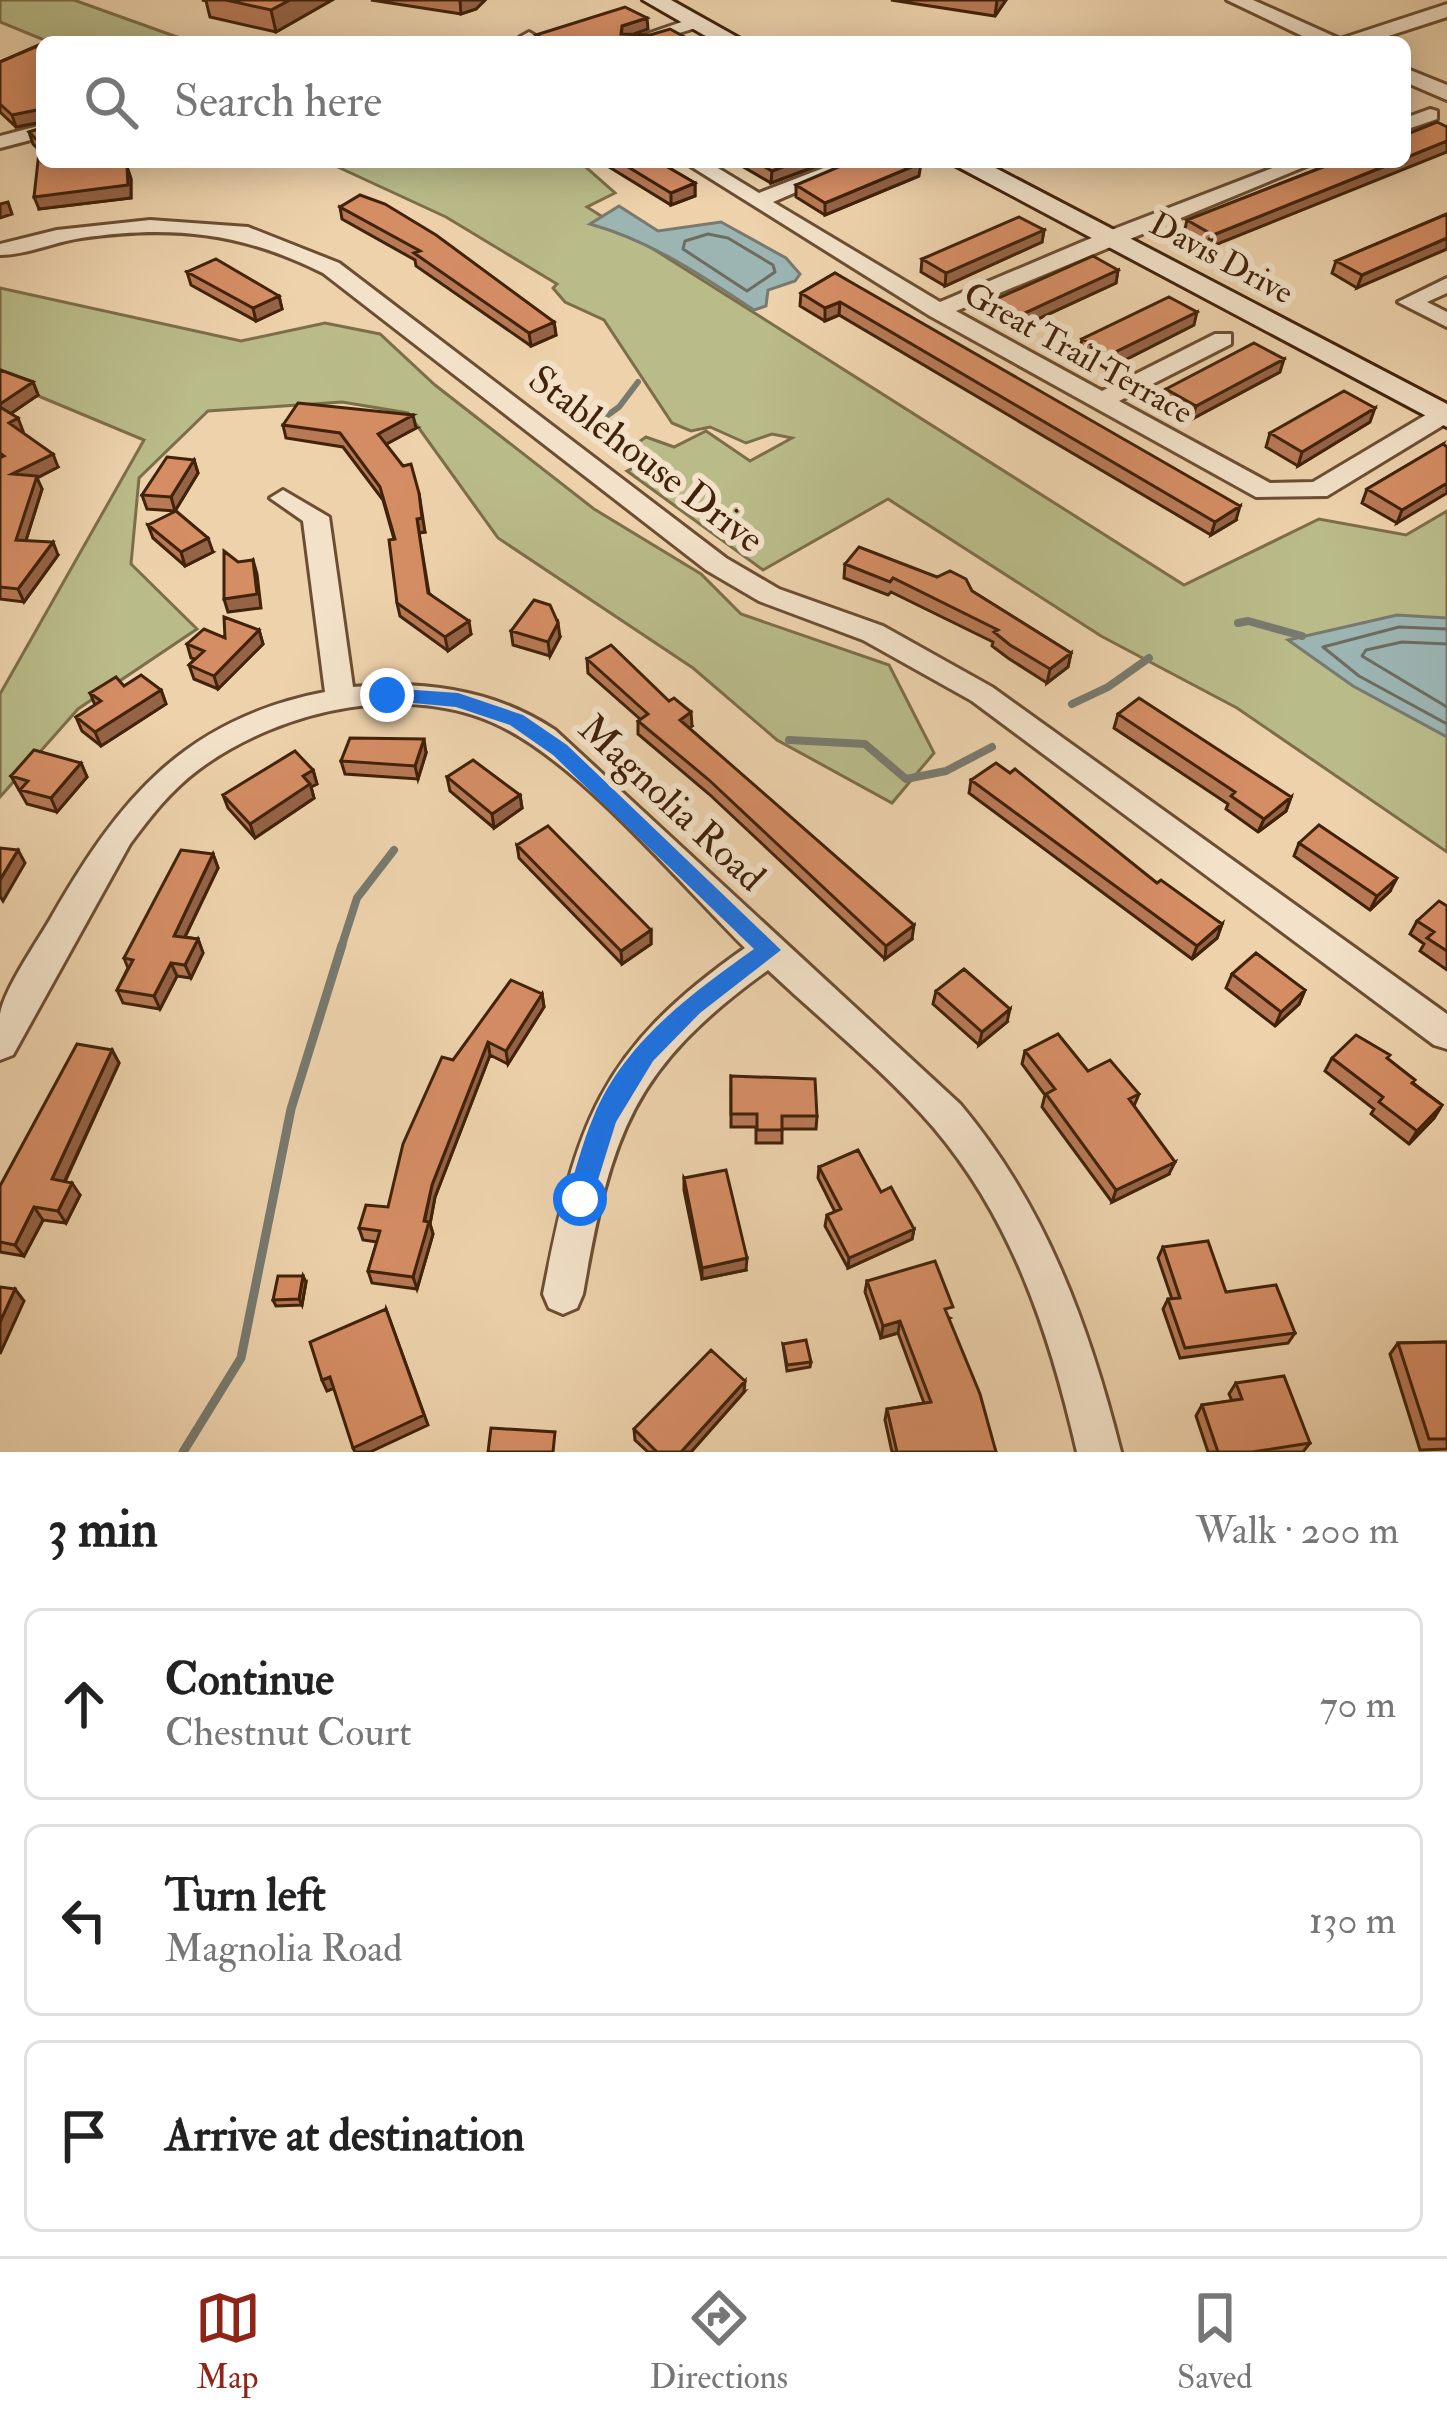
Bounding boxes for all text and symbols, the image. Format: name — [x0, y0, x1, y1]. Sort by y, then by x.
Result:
search box — [36, 36, 1411, 168]
icon: search — [78, 69, 144, 135]
text: Search here — [174, 74, 382, 130]
street label: Davis Drive — [1142, 203, 1300, 313]
street label: Great Trail Terrace — [957, 273, 1200, 433]
street label: Stablehouse Drive — [519, 355, 773, 564]
route end — [360, 668, 414, 722]
street label: Magnolia Road — [568, 704, 776, 902]
route start — [553, 1172, 607, 1226]
text: 3 min — [48, 1498, 158, 1562]
text: Walk · 200 m — [1196, 1506, 1399, 1555]
text: Continue — [165, 1652, 334, 1708]
icon: ahead — [51, 1671, 117, 1737]
text: 70 m — [1320, 1680, 1396, 1729]
text: Chestnut Court — [165, 1708, 412, 1757]
text: Turn left — [165, 1868, 326, 1924]
icon: left — [51, 1887, 117, 1953]
text: 130 m — [1309, 1896, 1396, 1945]
text: Magnolia Road — [165, 1924, 402, 1973]
icon: arrive — [51, 2103, 117, 2169]
text: Arrive at destination — [165, 2108, 525, 2164]
tab: Map — [195, 2285, 261, 2398]
tab: Directions — [650, 2285, 788, 2398]
tab: Saved — [1177, 2285, 1252, 2398]

